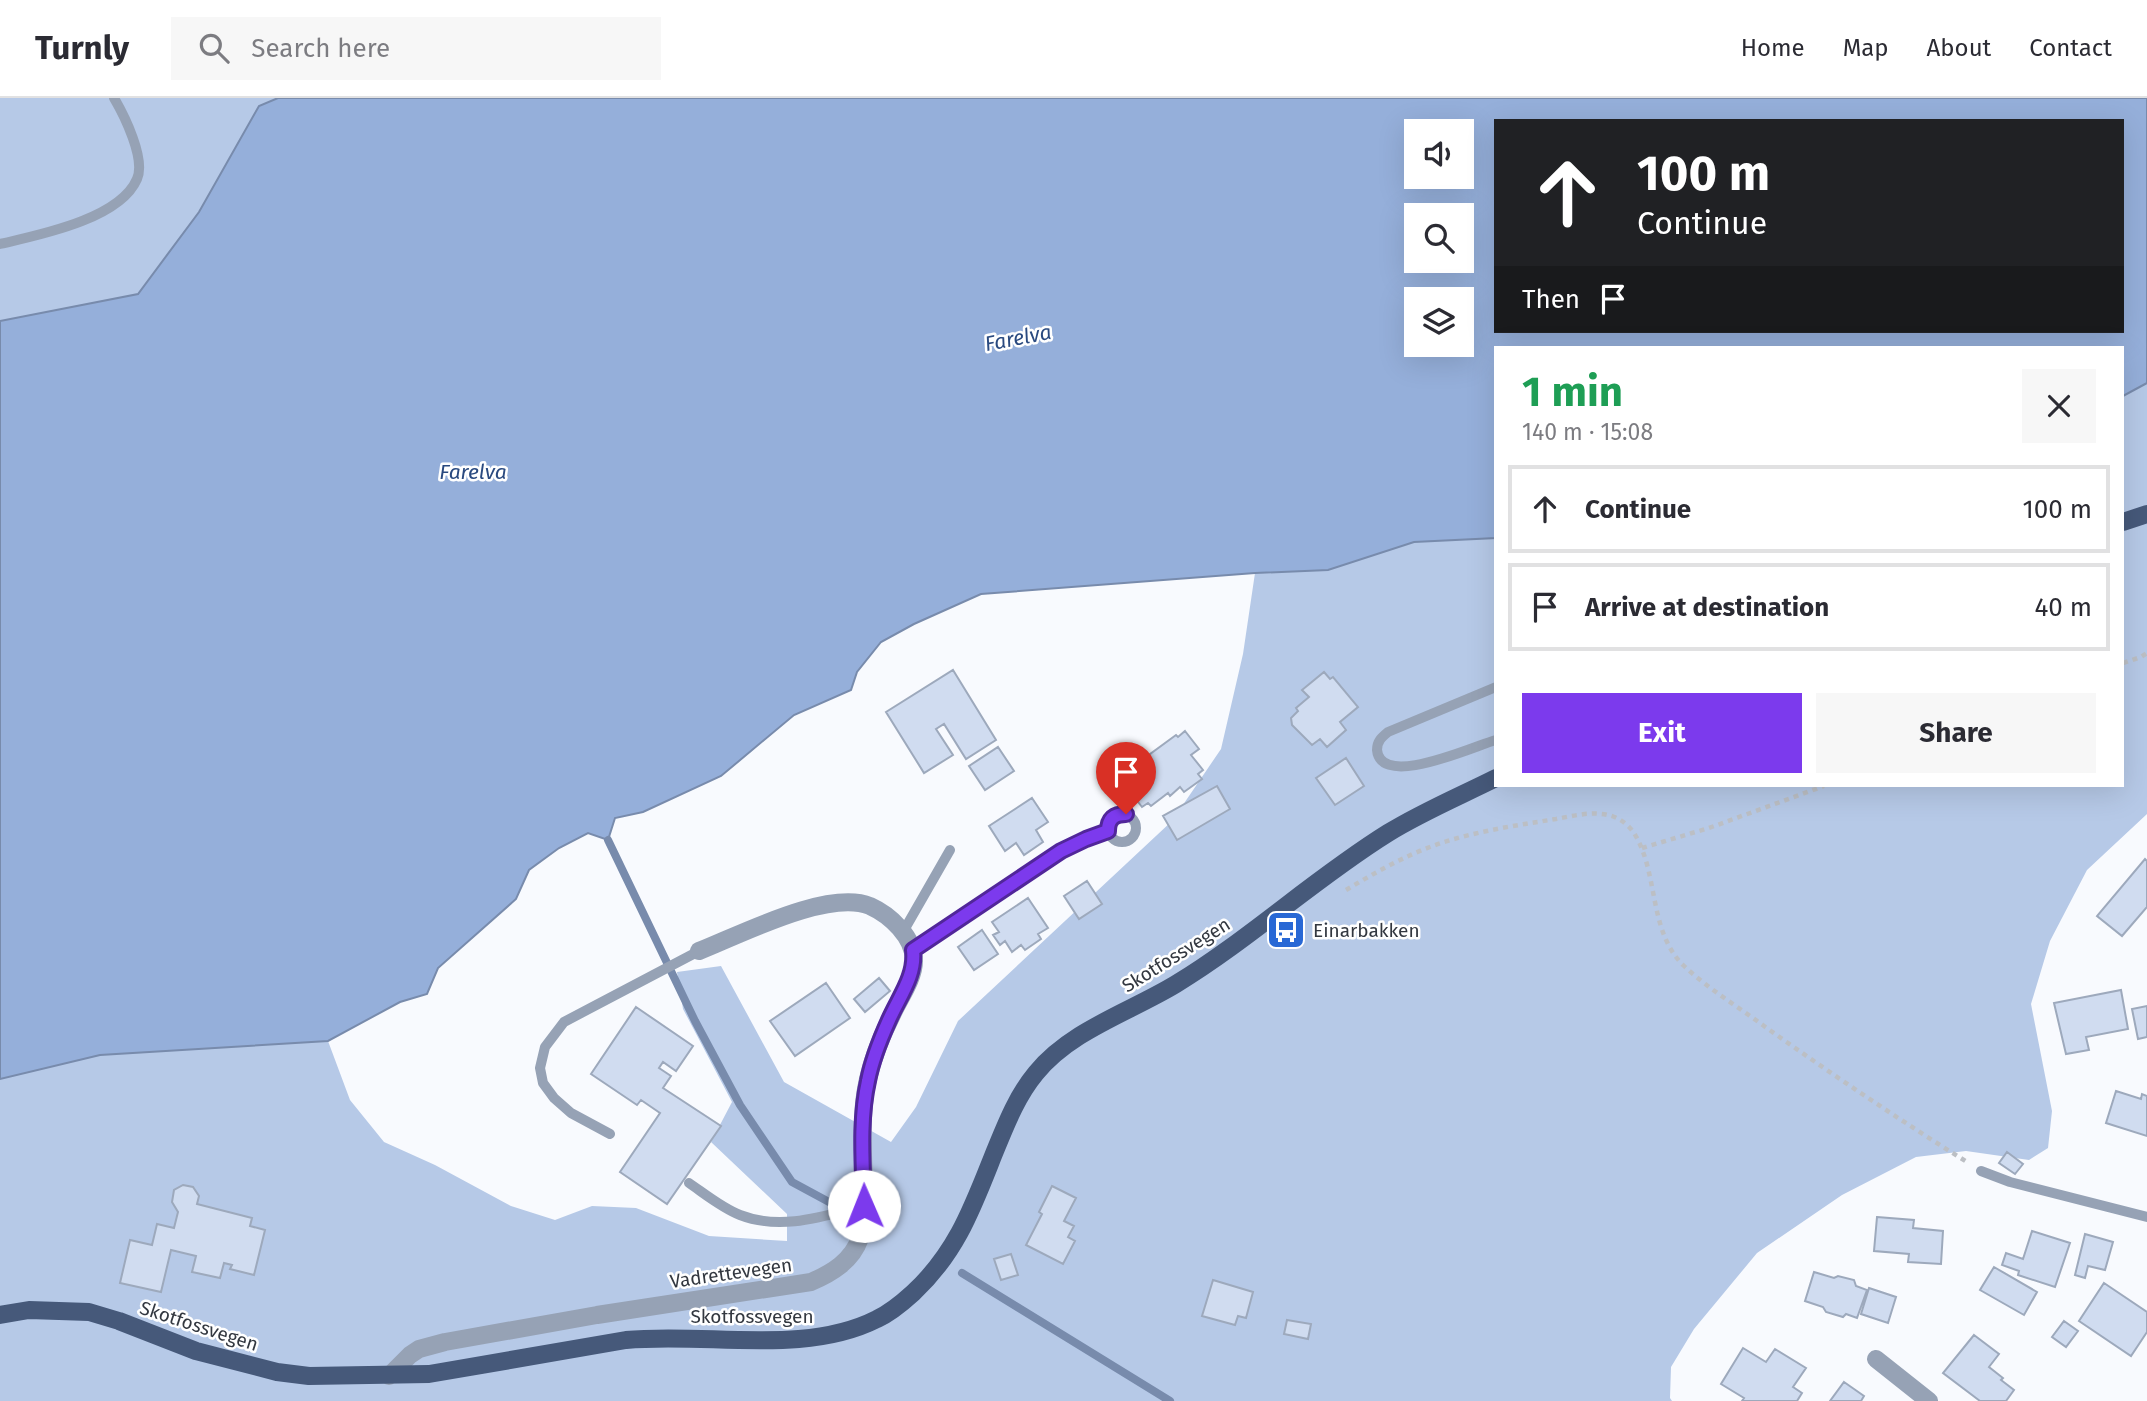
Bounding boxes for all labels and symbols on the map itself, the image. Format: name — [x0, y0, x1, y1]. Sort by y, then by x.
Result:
water label: Farelva — [982, 319, 1054, 357]
water label: Farelva — [439, 459, 507, 485]
pin — [1096, 742, 1156, 814]
bus stop icon: Einarbakken — [1265, 909, 1307, 951]
street label: Skotfossvegen — [1118, 913, 1234, 997]
place label: Einarbakken — [1313, 919, 1420, 942]
position arrow — [827, 1169, 901, 1243]
street label: Vadrettevegen — [668, 1253, 794, 1293]
street label: Skotfossvegen — [137, 1296, 261, 1356]
street label: Skotfossvegen — [690, 1305, 814, 1328]

